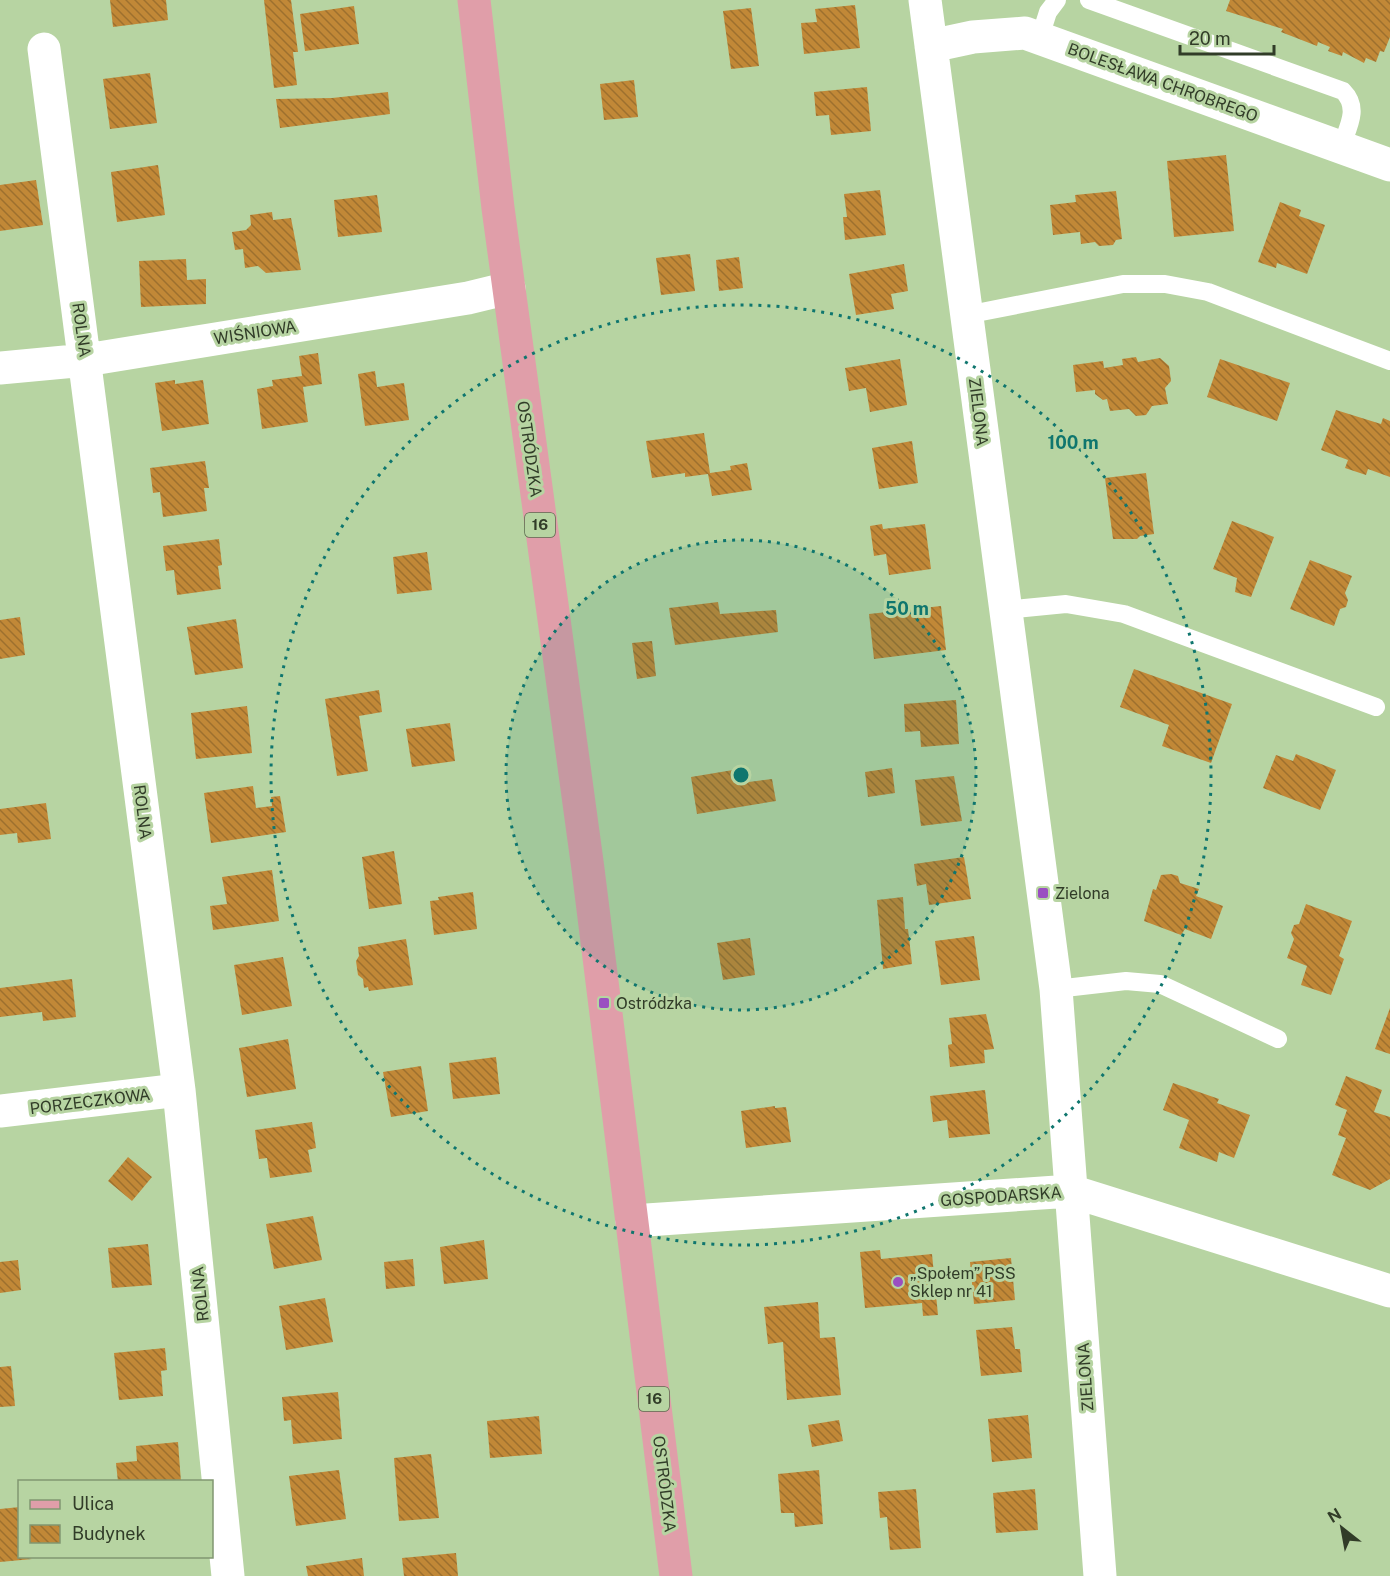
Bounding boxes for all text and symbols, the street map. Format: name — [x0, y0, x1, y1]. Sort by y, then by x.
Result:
scale bar — [1180, 18, 1274, 56]
text: 20 m — [1189, 28, 1231, 49]
street label: BOLESŁAWA CHROBREGO — [1065, 39, 1260, 126]
street label: ROLNA — [68, 301, 95, 359]
street label: WIŚNIOWA — [212, 316, 298, 348]
street label: ZIELONA — [965, 377, 992, 447]
street label: OSTRÓDZKA — [513, 399, 547, 499]
text: 100 m — [1047, 432, 1099, 453]
road number: 16 — [525, 513, 555, 537]
text: 50 m — [885, 598, 929, 619]
centre of rings — [731, 765, 751, 785]
street label: ROLNA — [130, 784, 155, 841]
place label: Zielona — [1055, 884, 1110, 903]
marker: Zielona — [1036, 886, 1050, 900]
place label: Ostródzka — [616, 994, 692, 1013]
marker: Ostródzka — [597, 996, 611, 1010]
street label: PORZECZKOWA — [29, 1085, 151, 1118]
street label: GOSPODARSKA — [940, 1183, 1062, 1210]
place label: „Społem” PSS Sklep nr 41 — [910, 1264, 1016, 1301]
street label: ROLNA — [188, 1266, 213, 1322]
marker: „Społem” PSS Sklep nr 41 — [891, 1275, 905, 1289]
street label: ZIELONA — [1074, 1342, 1097, 1412]
road number: 16 — [639, 1387, 669, 1411]
street label: OSTRÓDZKA — [649, 1435, 681, 1533]
legend — [18, 1480, 213, 1558]
text: Ulica — [72, 1493, 114, 1514]
north arrow — [1312, 1498, 1372, 1558]
text: N — [1324, 1504, 1345, 1527]
text: Budynek — [72, 1523, 146, 1544]

